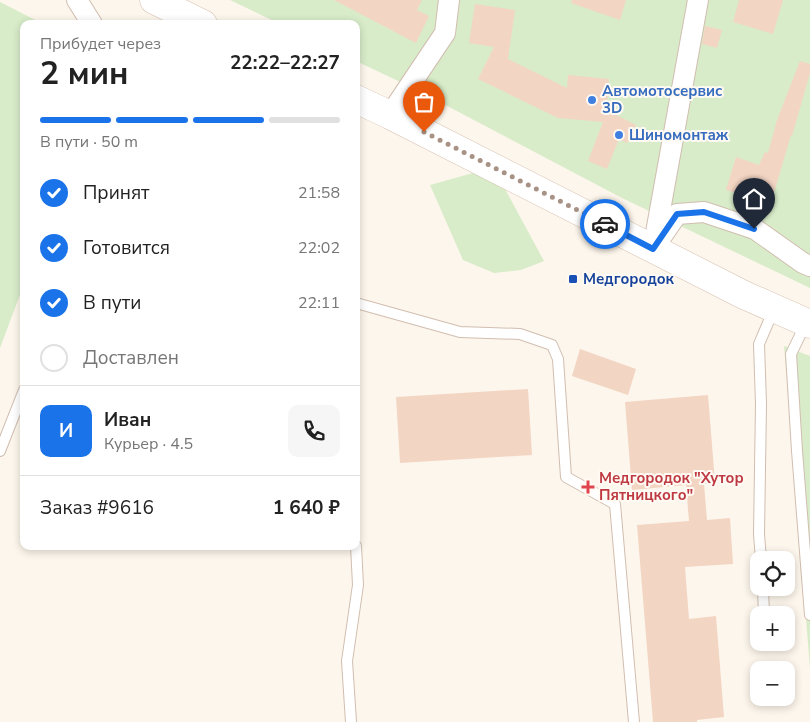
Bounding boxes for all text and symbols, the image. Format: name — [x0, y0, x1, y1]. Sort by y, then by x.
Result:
text: Прибудет через — [40, 33, 161, 55]
text: 22:22–22:27 — [230, 50, 340, 76]
text: 2 мин — [40, 52, 129, 95]
pin — [403, 81, 445, 132]
place label: Автомотосервис 3D — [602, 81, 722, 118]
icon: bag — [410, 88, 438, 116]
marker: Автомотосервис 3D — [586, 94, 598, 106]
place label: Шиномонтаж — [629, 125, 729, 145]
marker: Шиномонтаж — [613, 129, 625, 141]
text: В пути · 50 m — [40, 131, 138, 153]
pin — [733, 178, 775, 229]
icon: check — [40, 179, 68, 207]
text: Принят — [83, 180, 150, 206]
text: 21:58 — [298, 182, 340, 204]
icon: home — [740, 185, 768, 213]
courier — [580, 199, 630, 249]
icon: car — [591, 210, 619, 238]
icon: check — [40, 234, 68, 262]
text: Готовится — [83, 235, 170, 261]
text: 22:02 — [298, 237, 340, 259]
place label: Медгородок — [583, 269, 675, 289]
marker: Медгородок — [567, 273, 579, 285]
icon: check — [40, 289, 68, 317]
text: В пути — [83, 290, 141, 316]
text: 22:11 — [298, 292, 340, 314]
text: Доставлен — [83, 345, 179, 371]
button: phone — [288, 405, 340, 457]
text: Иван — [104, 407, 151, 433]
text: И — [59, 418, 73, 444]
text: Курьер · 4.5 — [104, 433, 193, 455]
place label: Медгородок "Хутор Пятницкого" — [599, 468, 744, 505]
marker: Медгородок "Хутор Пятницкого" — [581, 480, 595, 494]
text: Заказ #9616 — [40, 495, 154, 521]
text: 1 640 ₽ — [273, 495, 340, 521]
map controls — [750, 551, 795, 706]
button: locate — [750, 551, 795, 596]
button: + — [750, 606, 795, 651]
button: − — [750, 661, 795, 706]

